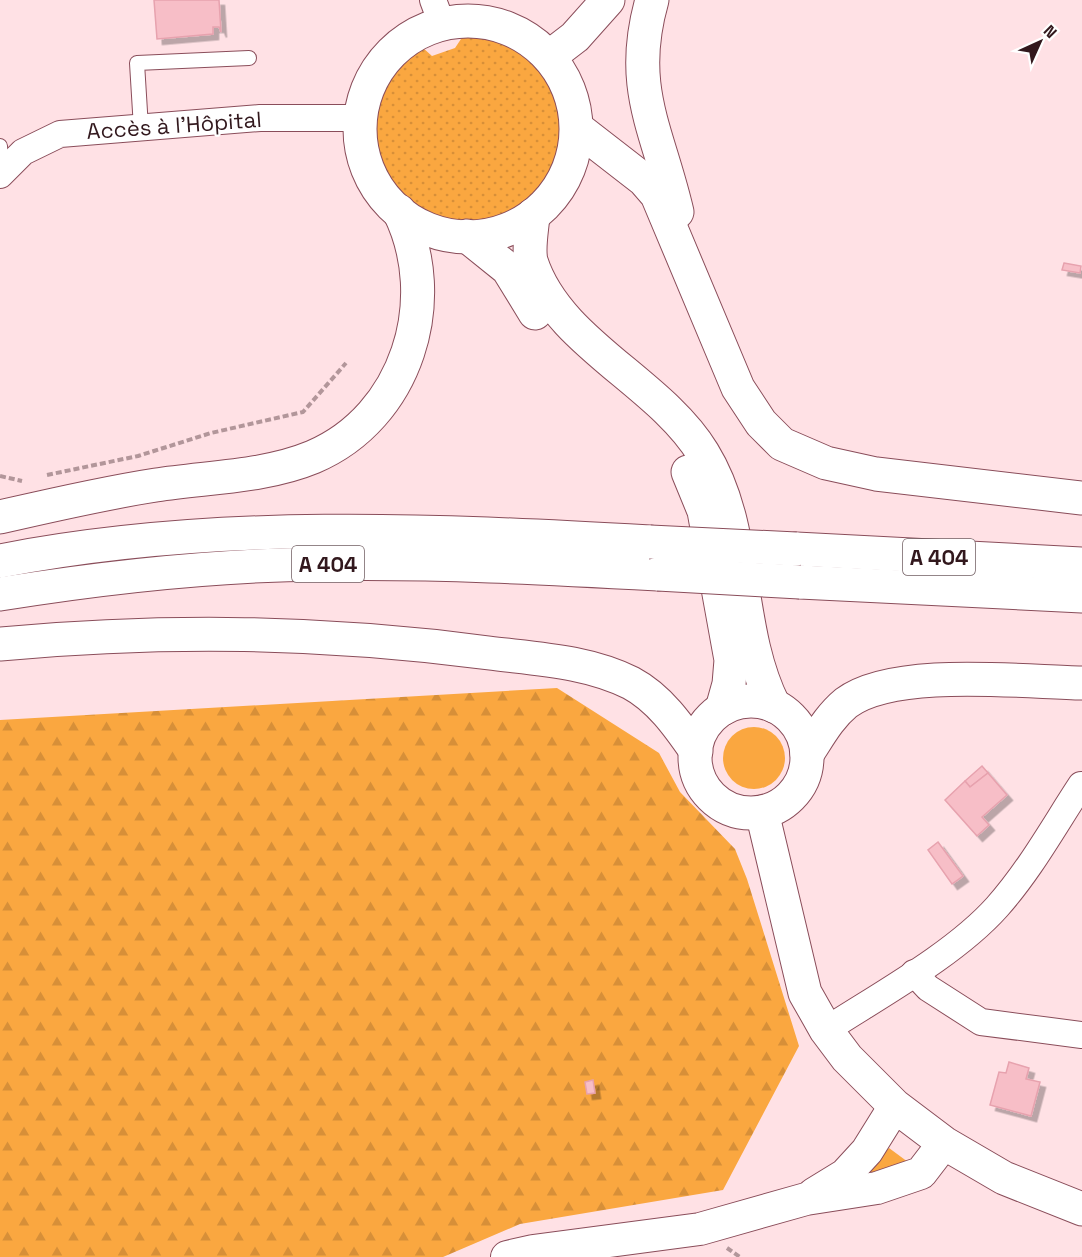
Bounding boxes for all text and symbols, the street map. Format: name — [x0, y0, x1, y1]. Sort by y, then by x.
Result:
north arrow — [1010, 12, 1070, 72]
text: N — [1039, 21, 1061, 43]
street label: Accès à l'Hôpital — [86, 105, 262, 145]
road number: A 404 — [903, 539, 975, 575]
road number: A 404 — [292, 546, 364, 582]

